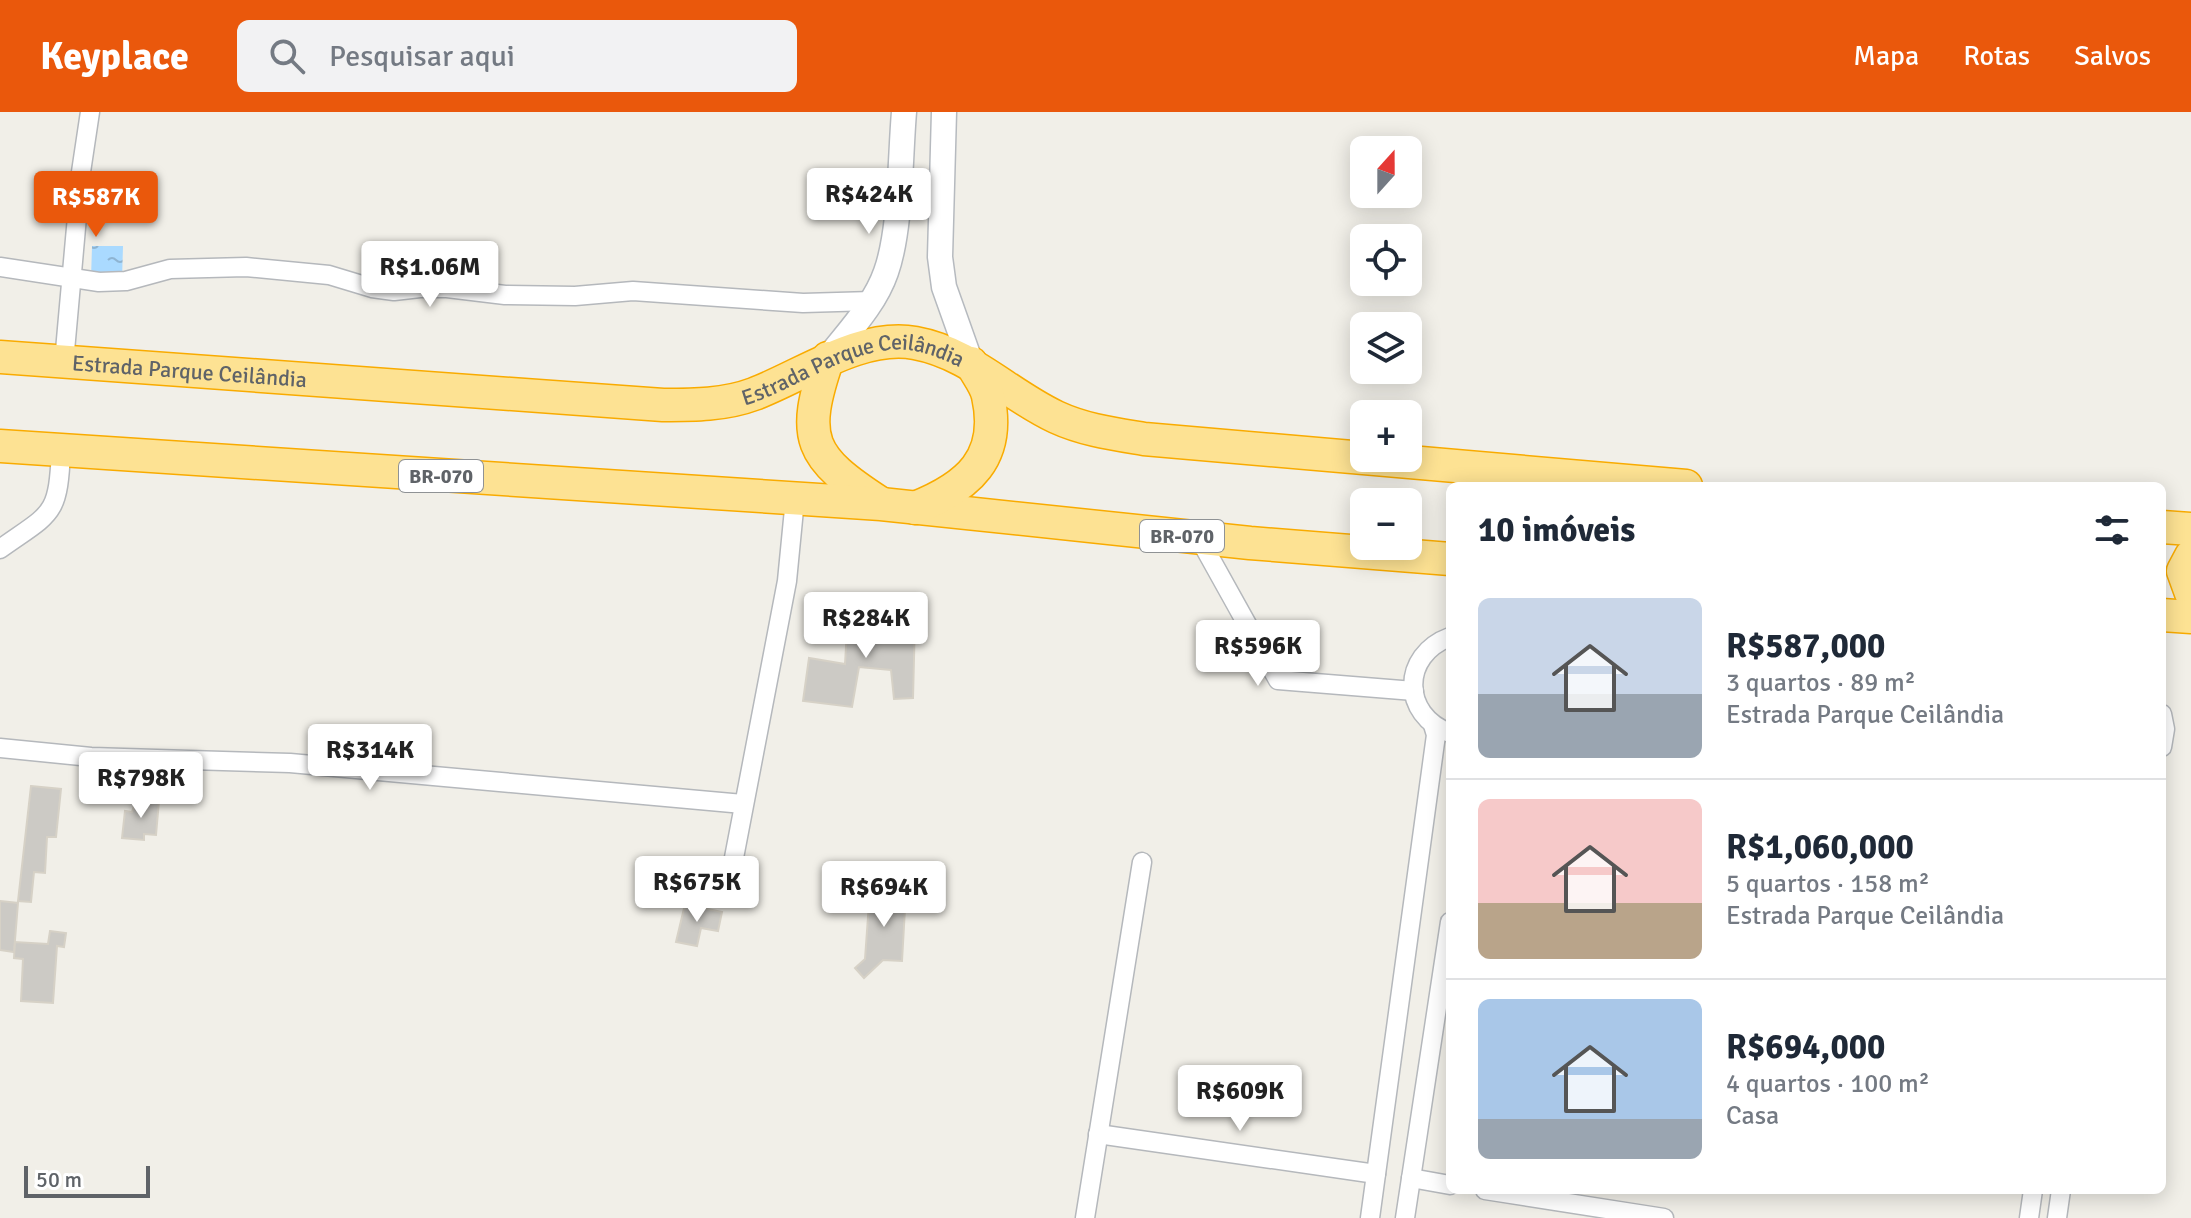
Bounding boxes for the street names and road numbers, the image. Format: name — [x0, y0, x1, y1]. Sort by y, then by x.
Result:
street label: Estrada Parque Ceilândia — [738, 328, 969, 411]
street label: Estrada Parque Ceilândia — [71, 349, 308, 393]
road number: BR-070 — [399, 460, 483, 492]
road number: BR-070 — [1140, 520, 1224, 552]

